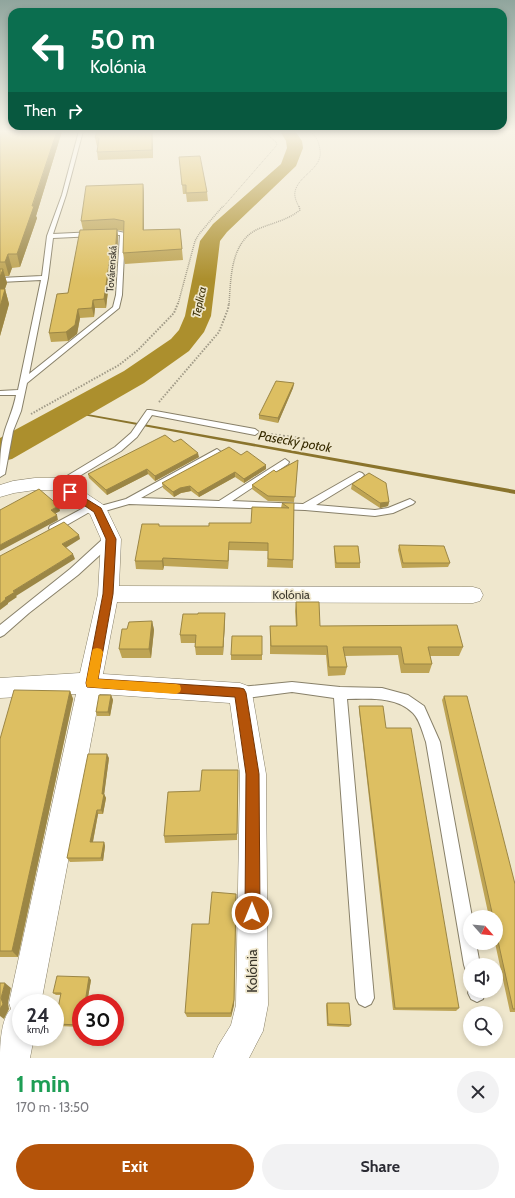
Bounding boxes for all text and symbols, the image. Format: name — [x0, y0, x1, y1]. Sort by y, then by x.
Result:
text: 50 m — [90, 22, 155, 56]
icon: left — [24, 24, 76, 76]
text: Kolónia — [90, 56, 146, 78]
icon: right — [64, 100, 86, 122]
text: Then — [24, 102, 56, 120]
street label: Továrenská — [103, 245, 120, 293]
water label: Teplica — [189, 285, 209, 319]
water label: Pasecký potok — [257, 427, 333, 455]
pin — [53, 475, 87, 509]
icon: arrive — [59, 481, 81, 503]
street label: Kolónia — [272, 587, 310, 602]
position arrow — [231, 892, 273, 934]
north arrow — [463, 910, 503, 950]
map controls — [463, 910, 503, 1046]
street label: Kolónia — [243, 949, 261, 993]
button: sound — [463, 958, 503, 998]
speed limit sign: 30 — [72, 994, 124, 1046]
text: 24 — [27, 1003, 50, 1027]
button: search — [463, 1006, 503, 1046]
text: km/h — [27, 1023, 49, 1036]
text: 1 min — [16, 1069, 70, 1098]
button: close — [457, 1071, 499, 1113]
text: 170 m · 13:50 — [16, 1099, 89, 1115]
button: Exit — [16, 1144, 254, 1190]
button: Share — [262, 1144, 499, 1190]

